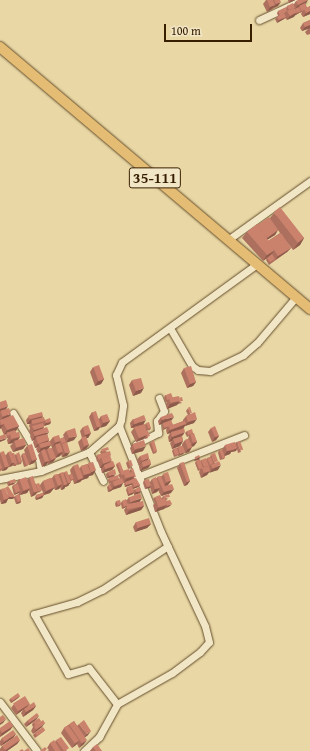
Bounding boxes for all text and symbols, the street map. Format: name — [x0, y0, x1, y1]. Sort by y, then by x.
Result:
scale bar — [166, 16, 254, 42]
text: 100 m — [171, 22, 201, 39]
road number: 35-111 — [128, 165, 182, 191]

